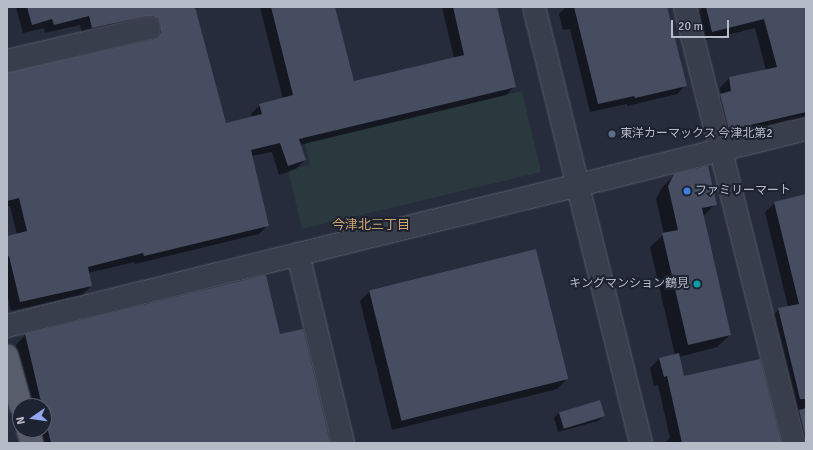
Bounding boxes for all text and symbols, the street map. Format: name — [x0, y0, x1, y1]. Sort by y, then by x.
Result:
scale bar — [673, 12, 731, 38]
text: 20 m — [678, 19, 703, 34]
place label: 東洋カーマックス 今津北第2 — [620, 127, 773, 141]
marker: 東洋カーマックス 今津北第2 — [607, 129, 617, 139]
place label: ファミリーマート — [695, 184, 791, 198]
marker: ファミリーマート — [682, 186, 692, 196]
district label: 今津北三丁目 — [332, 217, 410, 233]
place label: キングマンション鶴見 — [569, 277, 689, 291]
marker: キングマンション鶴見 — [692, 279, 702, 289]
north arrow — [12, 398, 52, 438]
text: N — [14, 415, 28, 426]

